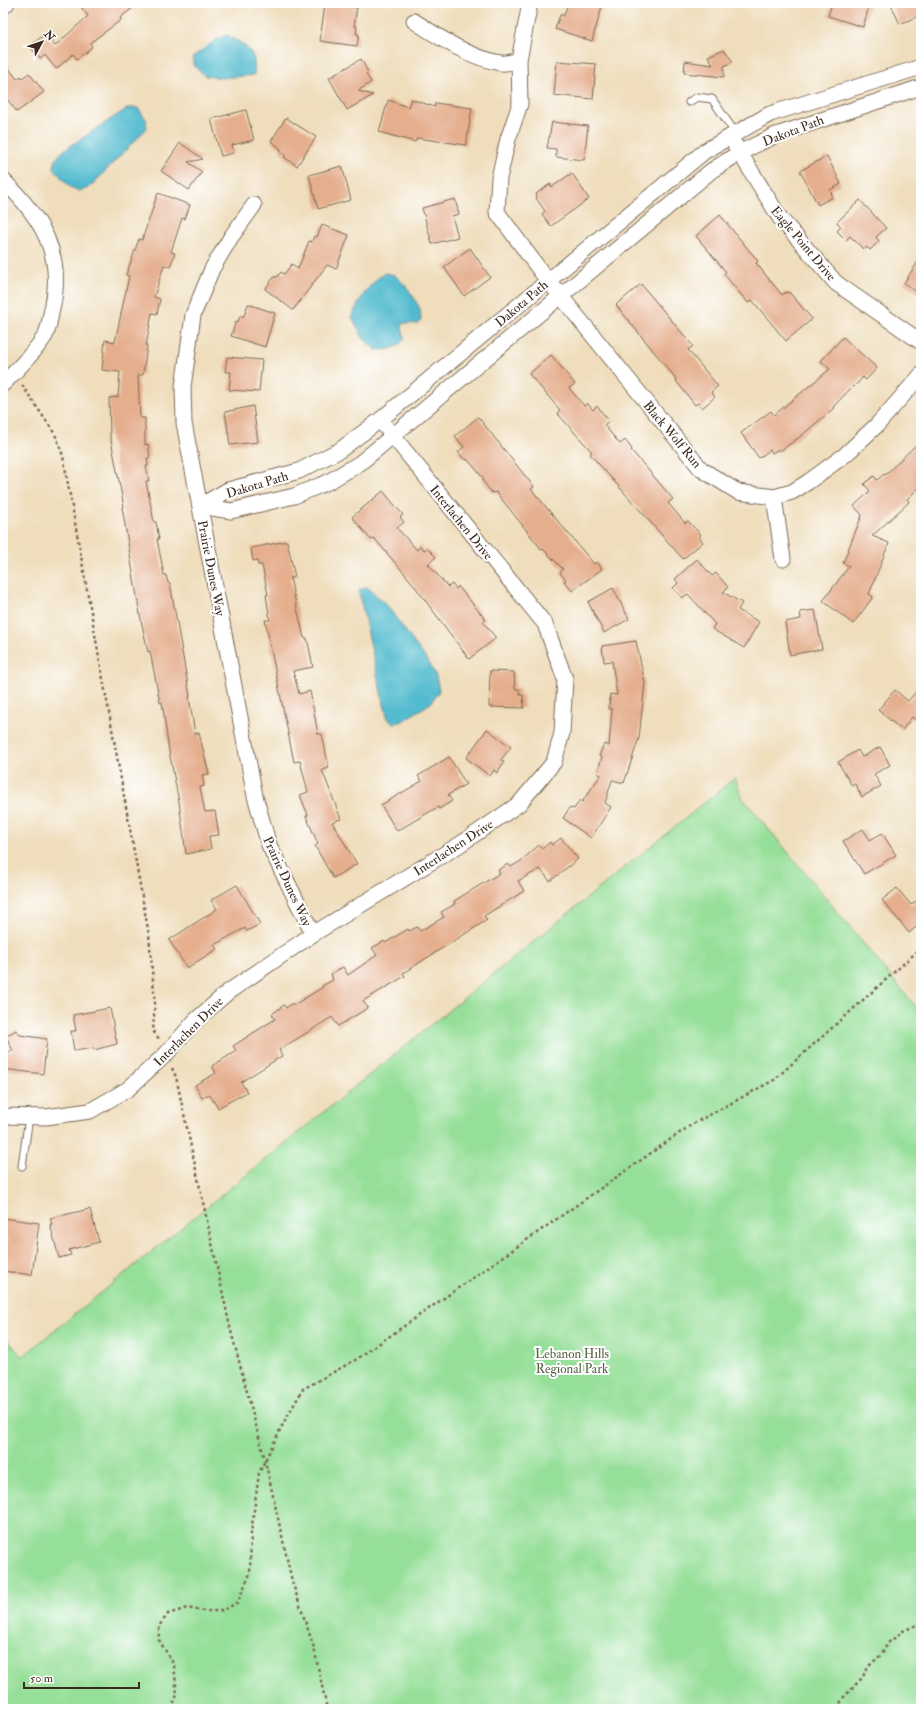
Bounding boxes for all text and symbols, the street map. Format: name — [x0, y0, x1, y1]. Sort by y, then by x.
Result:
north arrow — [22, 22, 62, 62]
text: N — [40, 27, 58, 45]
street label: Dakota Path — [761, 112, 826, 150]
street label: Eagle Point Drive — [767, 203, 840, 285]
street label: Dakota Path — [492, 277, 551, 331]
street label: Black Wolf Run — [640, 398, 705, 472]
street label: Dakota Path — [224, 468, 290, 502]
street label: Interlachen Drive — [426, 482, 497, 564]
street label: Prairie Dunes Way — [193, 519, 228, 618]
street label: Interlachen Drive — [411, 816, 497, 880]
street label: Prairie Dunes Way — [258, 834, 315, 930]
street label: Interlachen Drive — [151, 993, 227, 1070]
park label: Lebanon Hills Regional Park — [535, 1346, 610, 1377]
scale bar — [24, 1664, 139, 1690]
text: 50 m — [30, 1671, 54, 1686]

